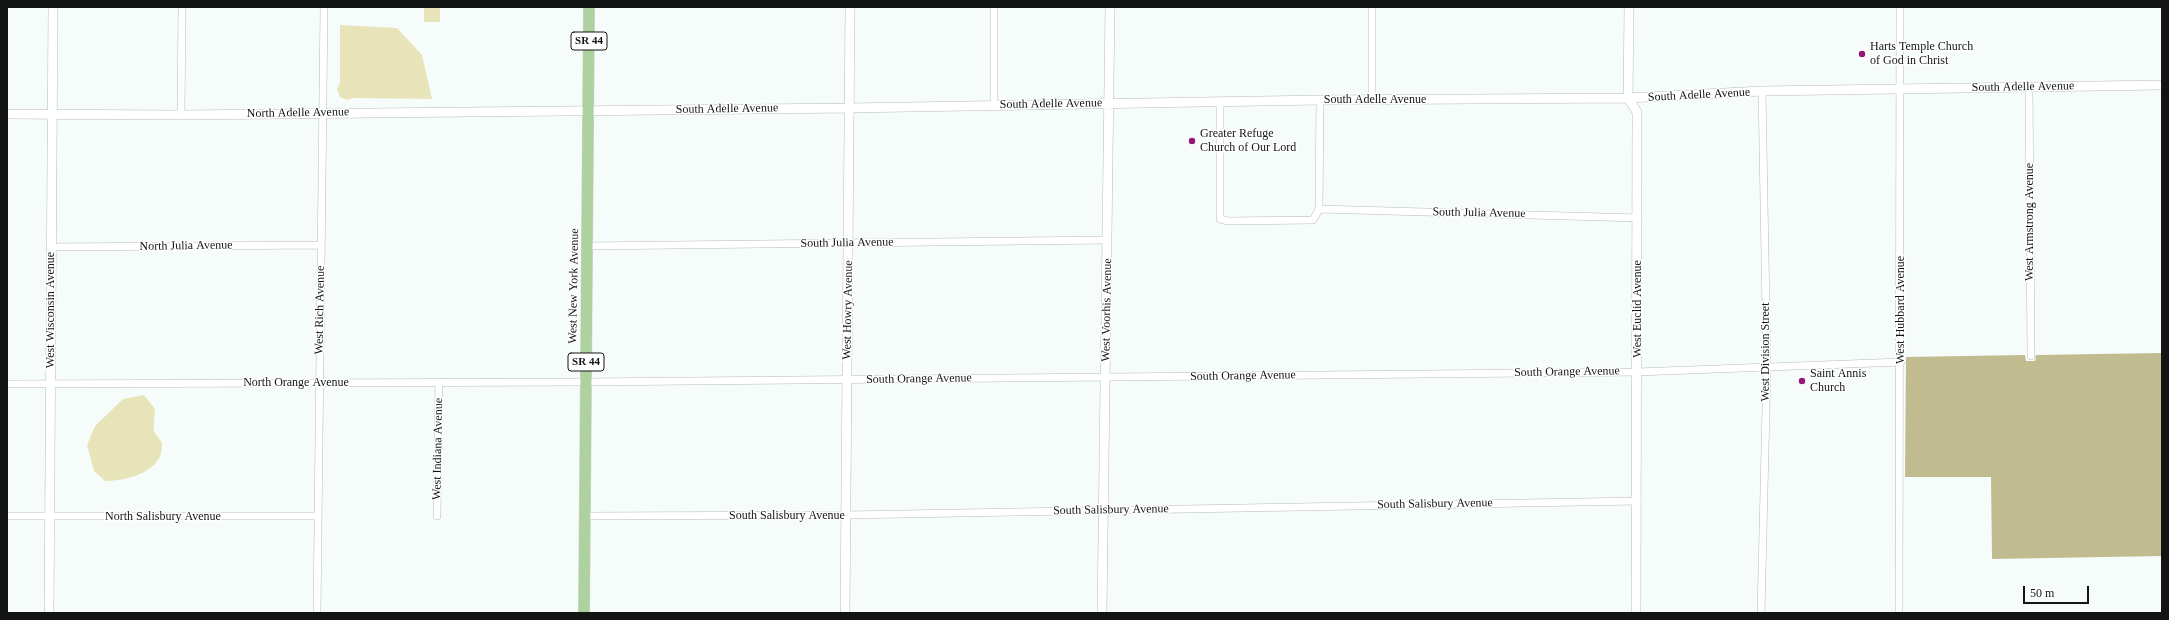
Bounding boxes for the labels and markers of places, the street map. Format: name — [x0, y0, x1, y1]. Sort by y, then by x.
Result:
place label: Harts Temple Church of God in Christ — [1870, 40, 1973, 68]
marker: Harts Temple Church of God in Christ — [1857, 49, 1867, 59]
place label: Greater Refuge Church of Our Lord — [1200, 127, 1296, 155]
marker: Greater Refuge Church of Our Lord — [1187, 136, 1197, 146]
place label: Saint Annis Church — [1810, 367, 1866, 395]
marker: Saint Annis Church — [1797, 376, 1807, 386]

